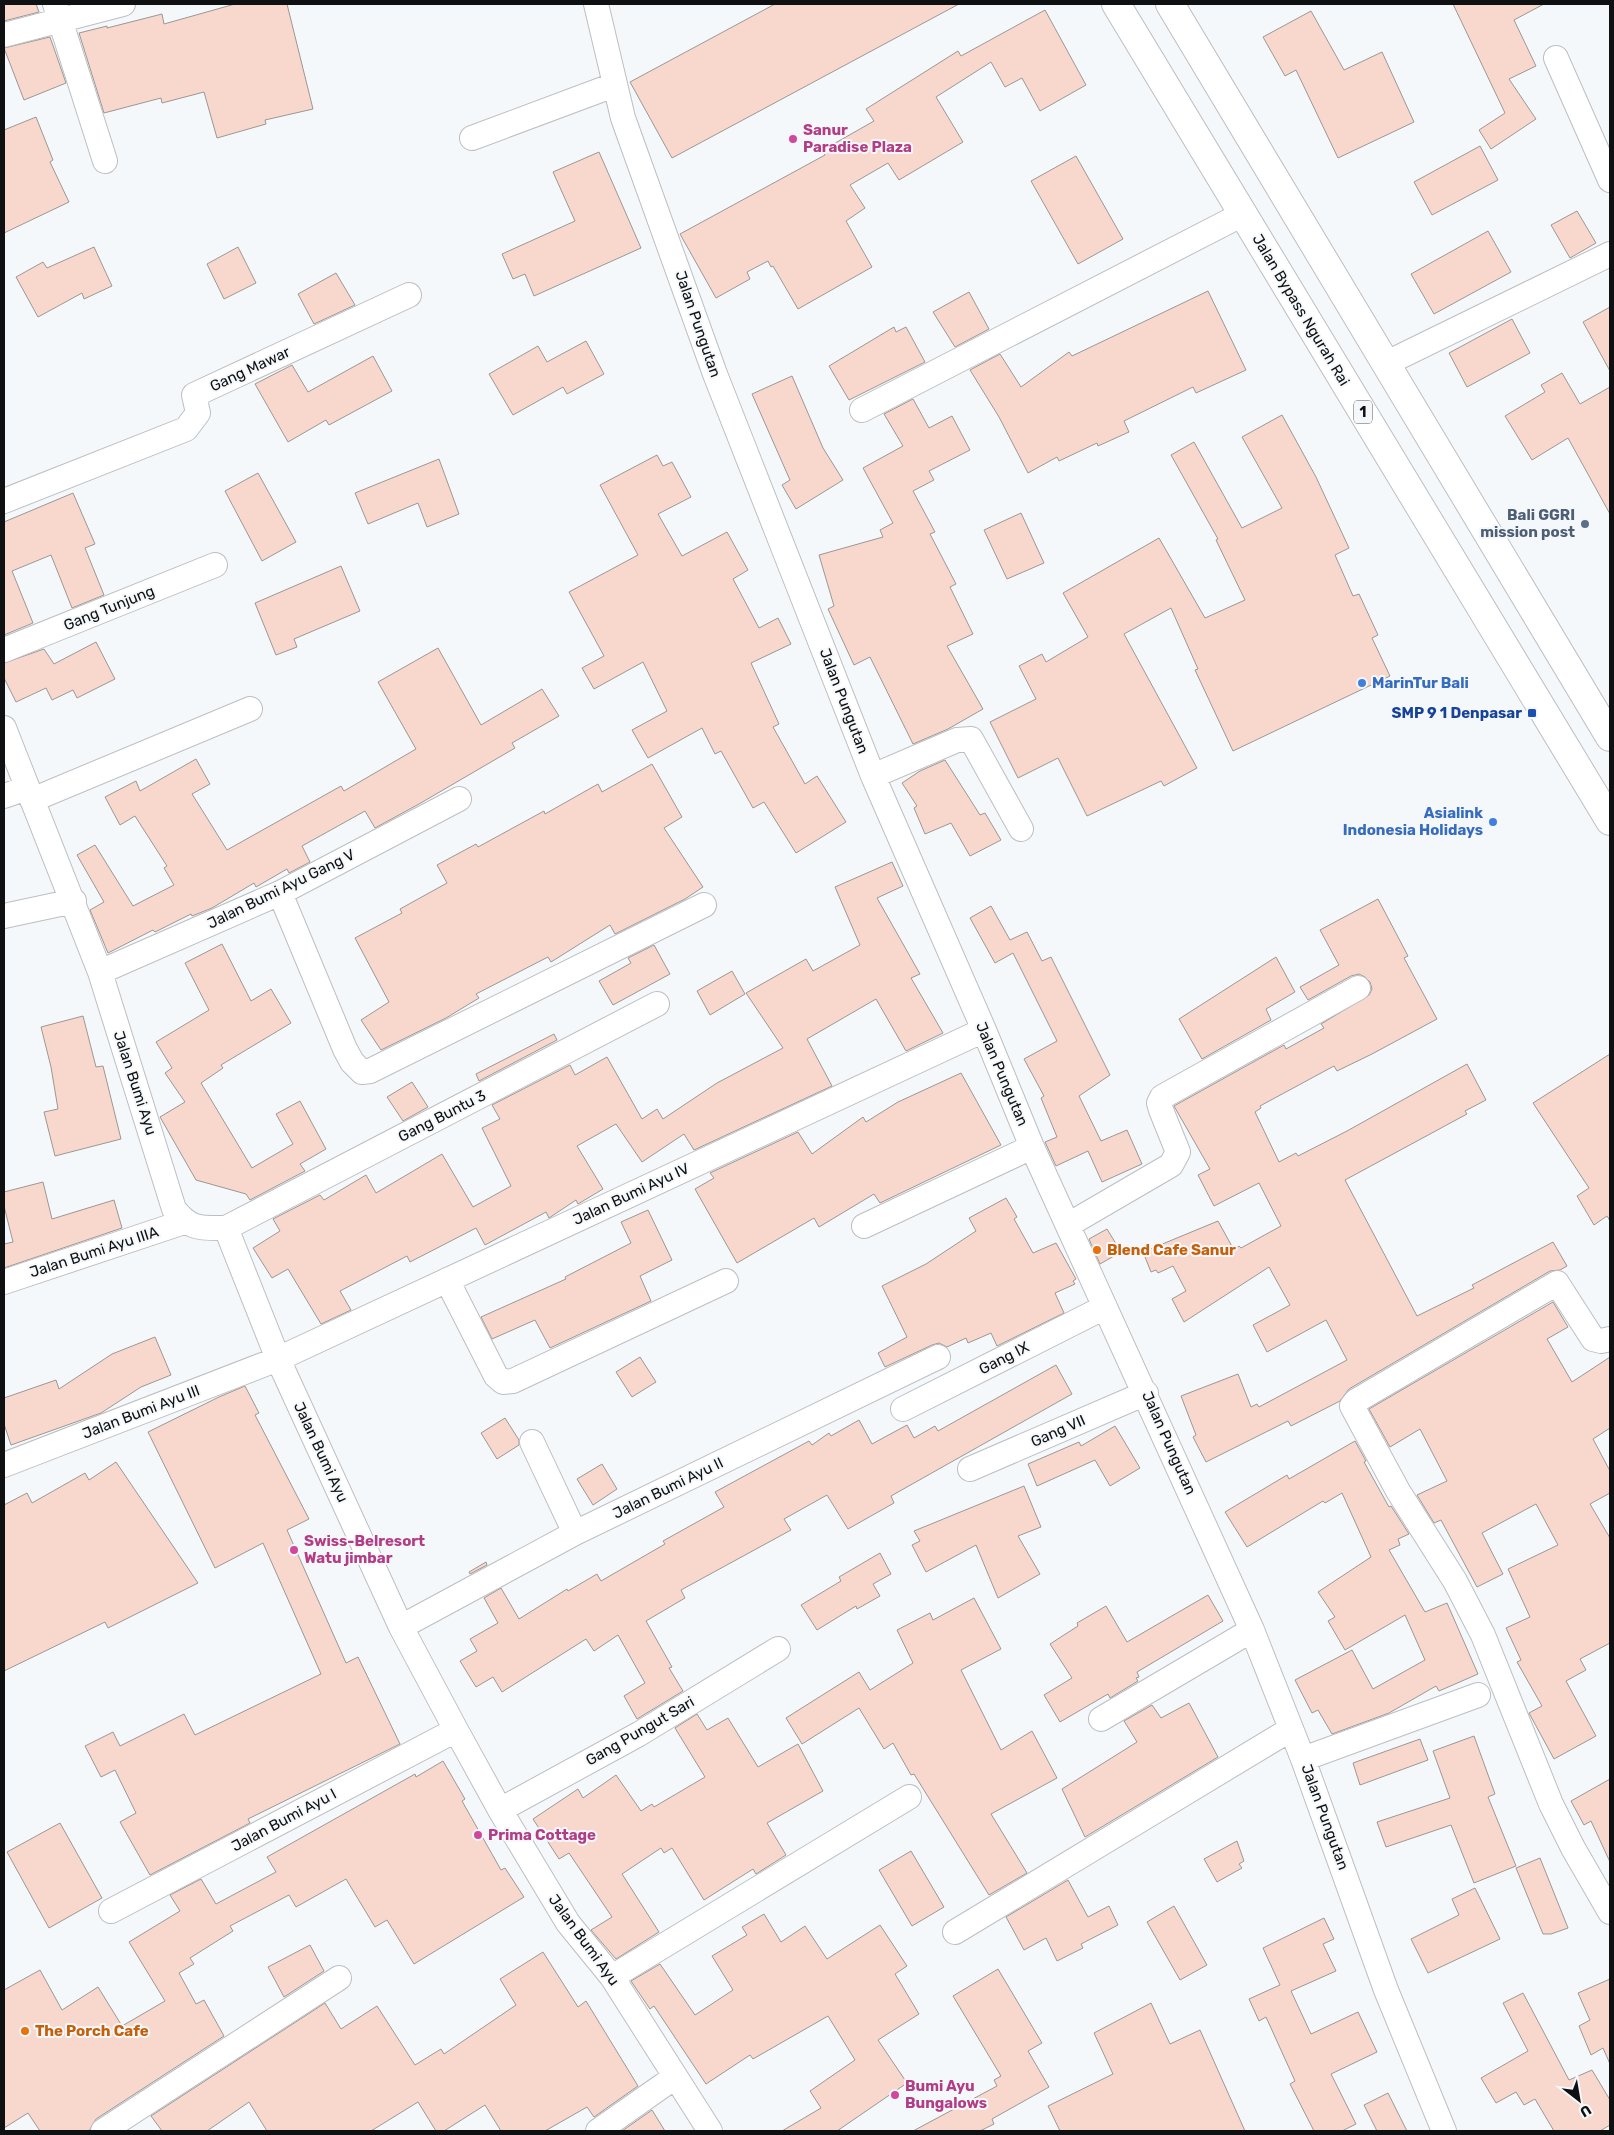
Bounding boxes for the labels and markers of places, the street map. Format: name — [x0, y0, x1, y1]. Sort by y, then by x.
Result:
place label: Sanur Paradise Plaza — [803, 121, 912, 156]
marker: Sanur Paradise Plaza — [787, 133, 799, 145]
place label: Bali GGRI mission post — [1480, 506, 1575, 541]
marker: Bali GGRI mission post — [1579, 518, 1591, 530]
place label: MarinTur Bali — [1372, 674, 1469, 692]
marker: MarinTur Bali — [1356, 677, 1368, 689]
place label: SMP 9 1 Denpasar — [1392, 704, 1522, 722]
marker: SMP 9 1 Denpasar — [1526, 707, 1538, 719]
place label: Asialink Indonesia Holidays — [1343, 804, 1483, 839]
marker: Asialink Indonesia Holidays — [1487, 816, 1499, 828]
place label: Blend Cafe Sanur — [1107, 1241, 1236, 1259]
marker: Blend Cafe Sanur — [1091, 1244, 1103, 1256]
place label: Swiss-Belresort Watu jimbar — [304, 1532, 425, 1567]
marker: Swiss-Belresort Watu jimbar — [288, 1544, 300, 1556]
place label: Prima Cottage — [488, 1826, 596, 1844]
marker: Prima Cottage — [472, 1829, 484, 1841]
place label: The Porch Cafe — [35, 2022, 149, 2040]
marker: The Porch Cafe — [19, 2025, 31, 2037]
place label: Bumi Ayu Bungalows — [905, 2077, 987, 2112]
marker: Bumi Ayu Bungalows — [889, 2089, 901, 2101]

